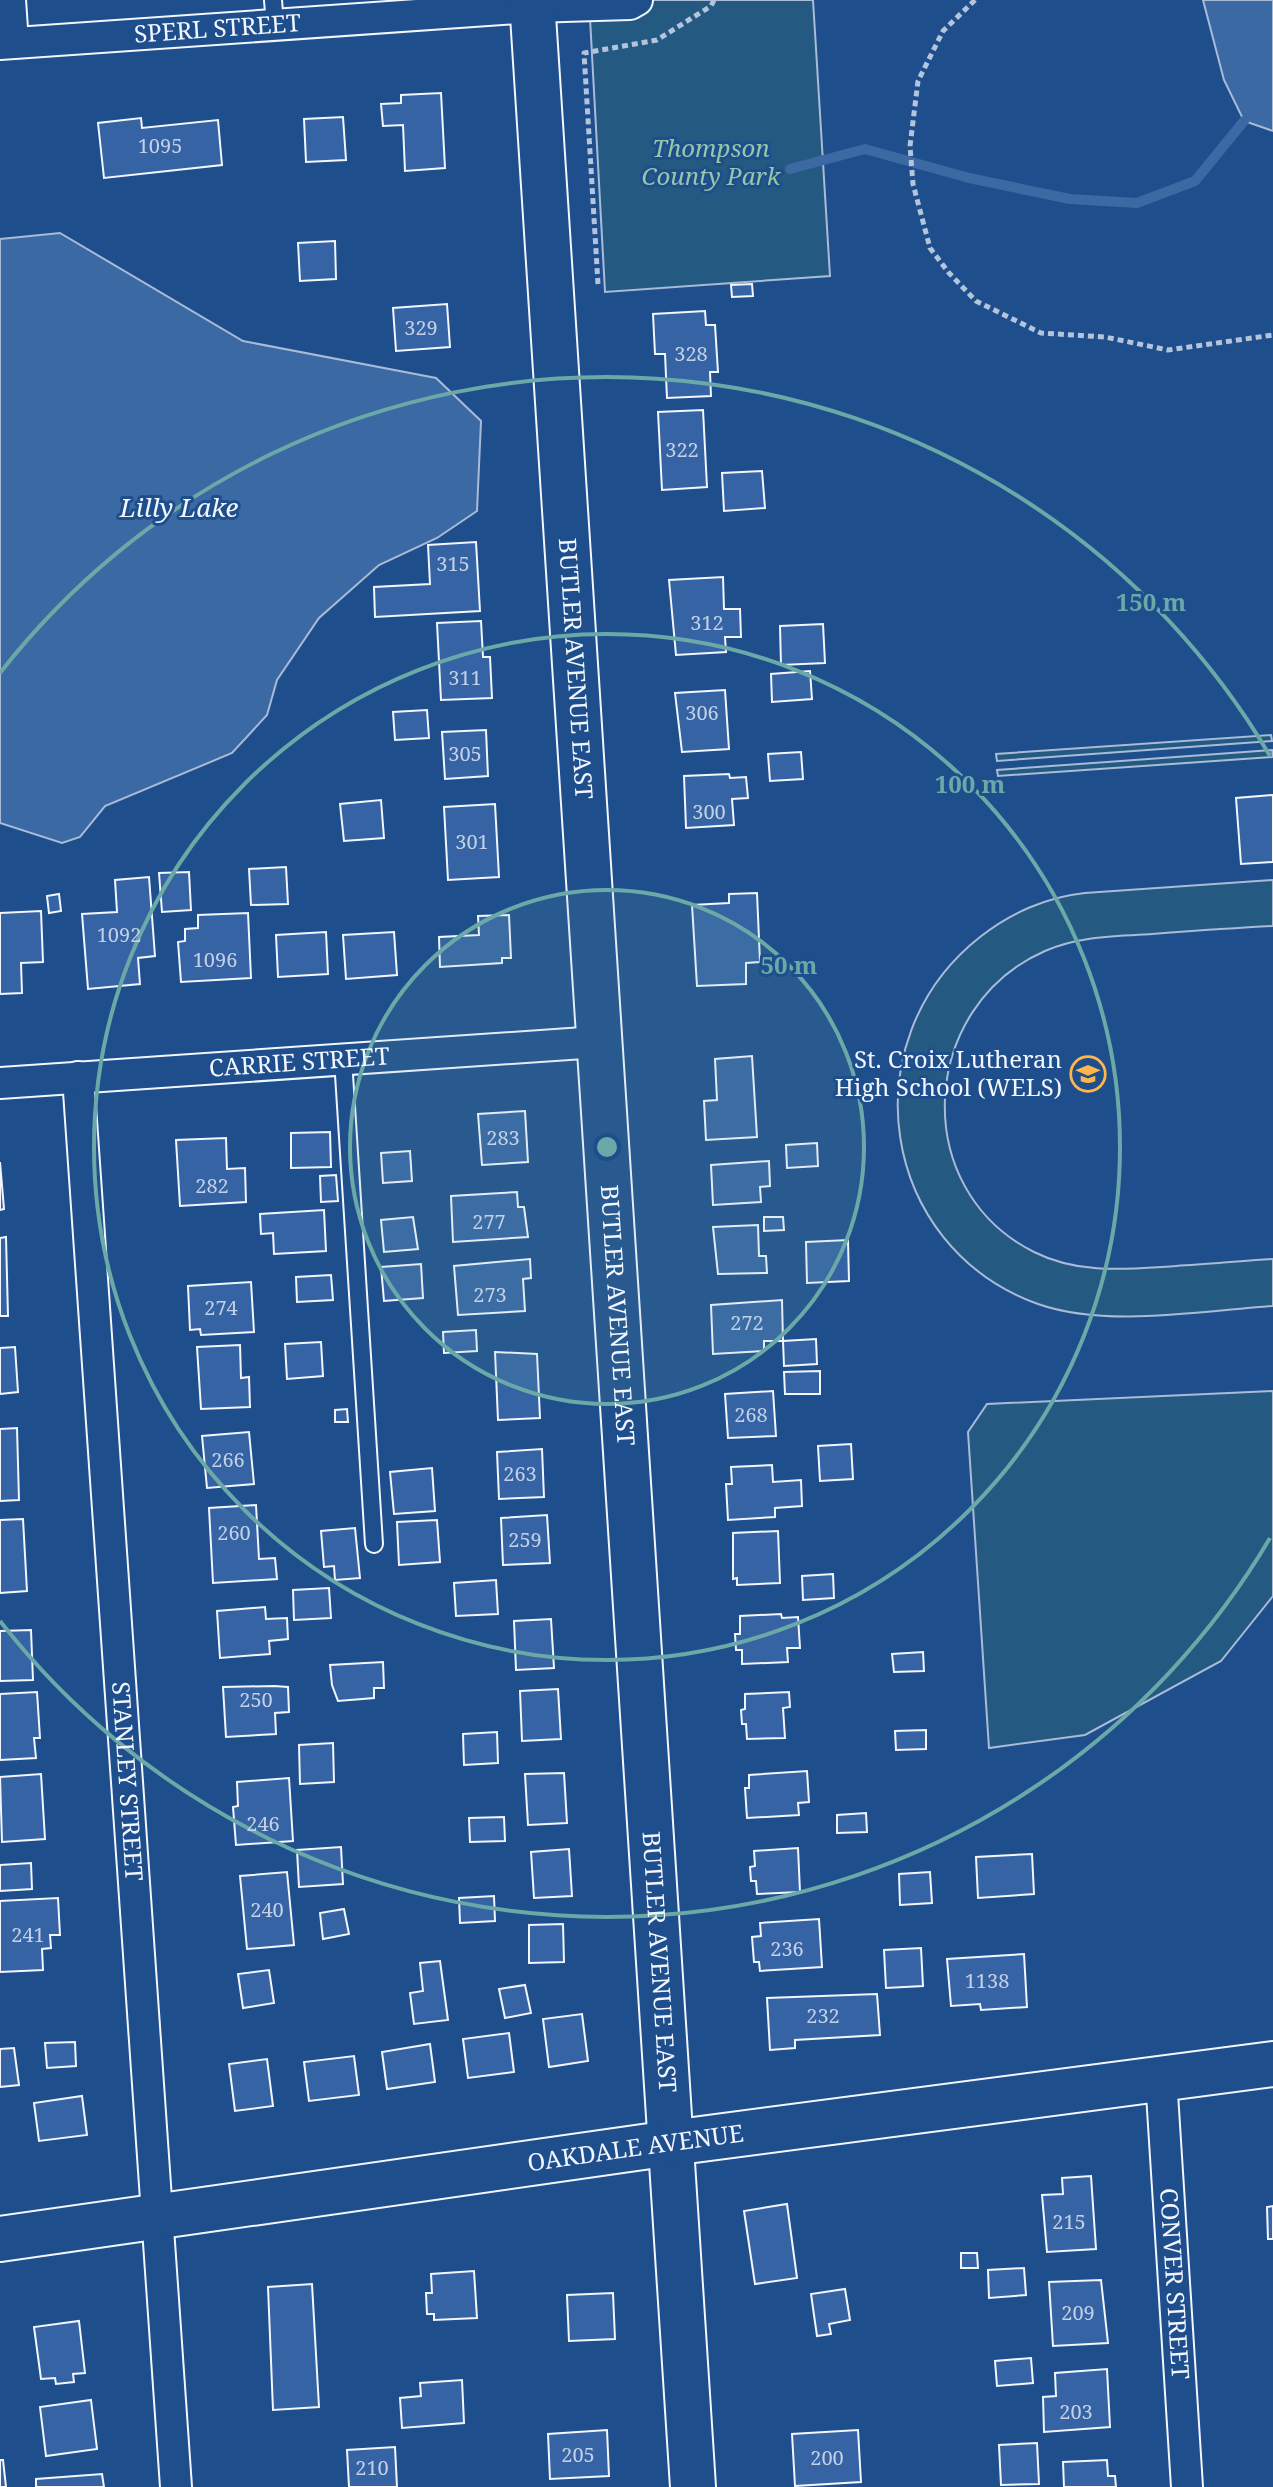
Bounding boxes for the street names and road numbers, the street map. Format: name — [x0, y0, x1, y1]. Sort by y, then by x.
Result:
street label: SPERL STREET — [133, 5, 302, 50]
street label: BUTLER AVENUE EAST — [552, 537, 602, 800]
street label: CARRIE STREET — [208, 1038, 391, 1084]
street label: BUTLER AVENUE EAST — [594, 1184, 644, 1447]
street label: STANLEY STREET — [105, 1681, 152, 1882]
street label: BUTLER AVENUE EAST — [636, 1830, 685, 2094]
street label: OAKDALE AVENUE — [525, 2116, 745, 2178]
street label: CONVER STREET — [1153, 2187, 1198, 2380]

